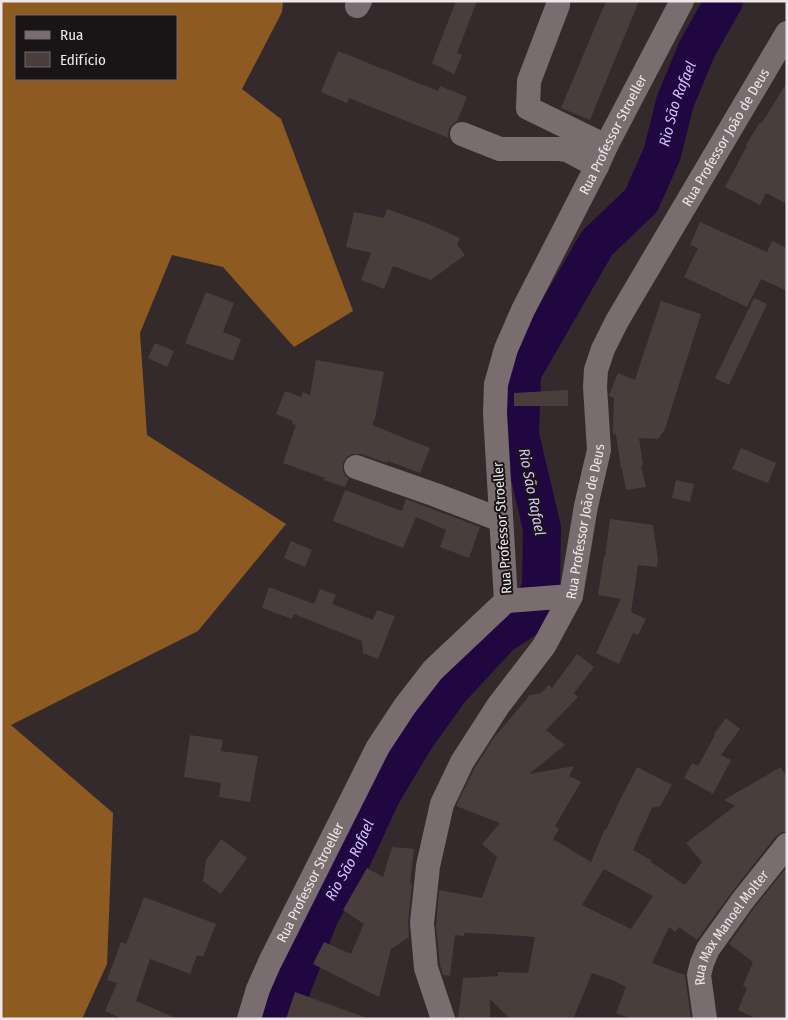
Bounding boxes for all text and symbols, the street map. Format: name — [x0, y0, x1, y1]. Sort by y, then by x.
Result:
legend — [15, 15, 178, 80]
text: Rua — [60, 26, 83, 44]
text: Edifício — [60, 51, 106, 69]
water label: Rio São Rafael — [655, 59, 700, 148]
street label: Rua Professor João de Deus — [679, 65, 773, 210]
street label: Rua Professor Stroeller — [576, 72, 651, 198]
street label: Rua Professor João de Deus — [563, 444, 608, 600]
water label: Rio São Rafael — [515, 447, 549, 537]
street label: Rua Professor Stroeller — [489, 462, 516, 594]
water label: Rio São Rafael — [321, 817, 378, 904]
street label: Rua Professor Stroeller — [273, 820, 348, 945]
street label: Rua Max Manoel Molter — [691, 867, 773, 986]

